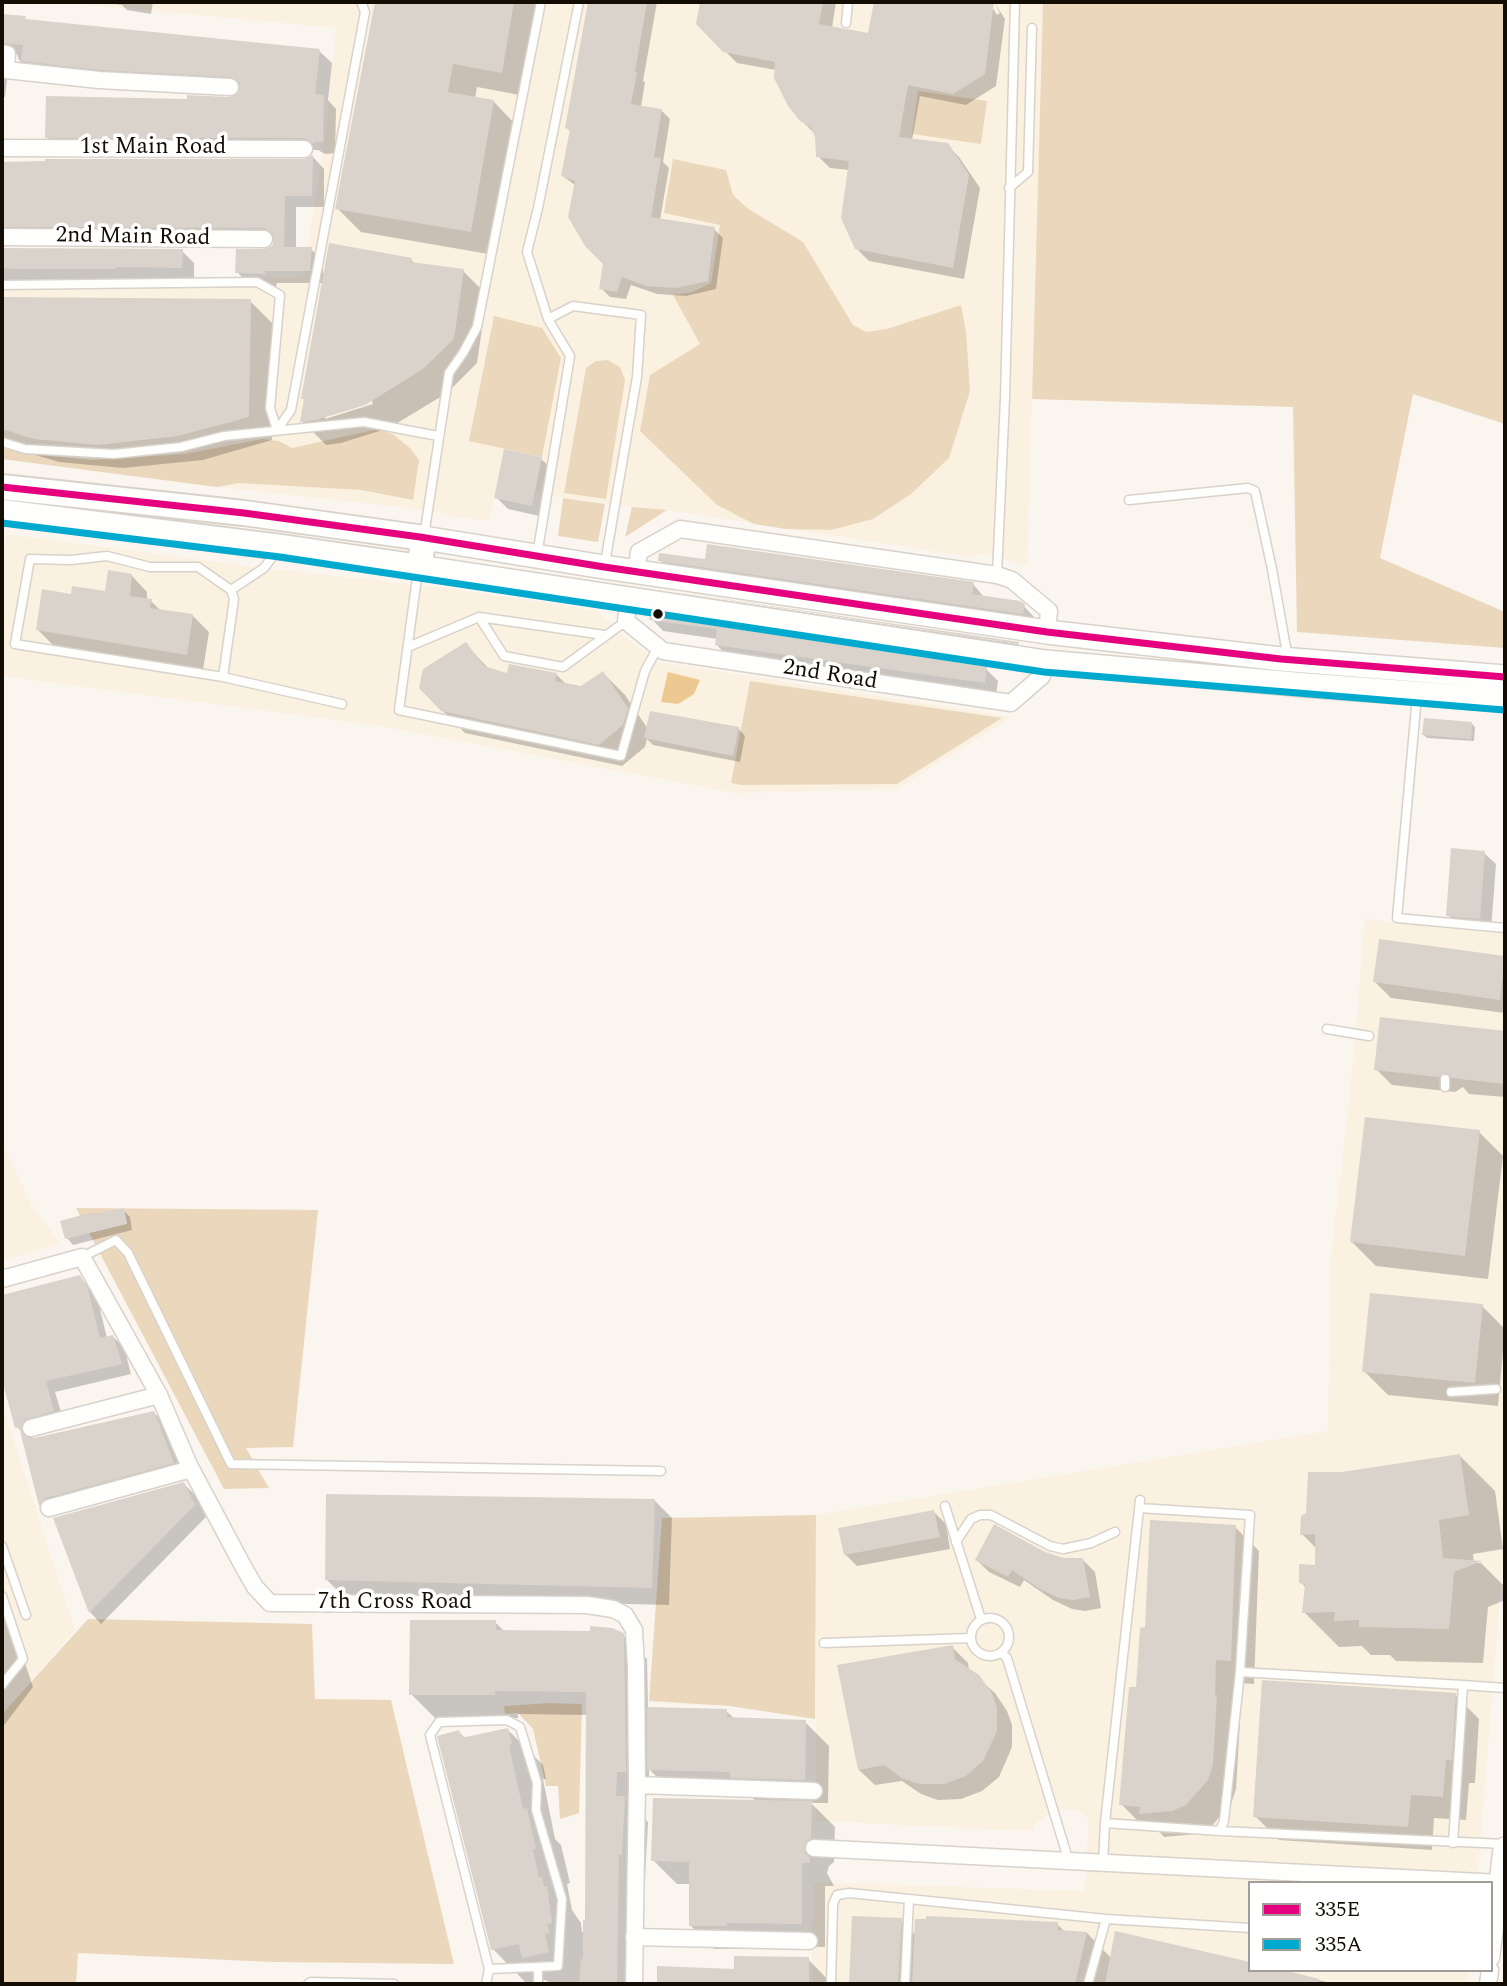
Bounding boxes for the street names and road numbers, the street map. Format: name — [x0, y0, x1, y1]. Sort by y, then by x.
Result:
street label: 1st Main Road — [80, 134, 226, 162]
street label: 2nd Main Road — [55, 223, 211, 253]
street label: 2nd Road — [781, 655, 879, 697]
street label: 7th Cross Road — [318, 1589, 472, 1617]

